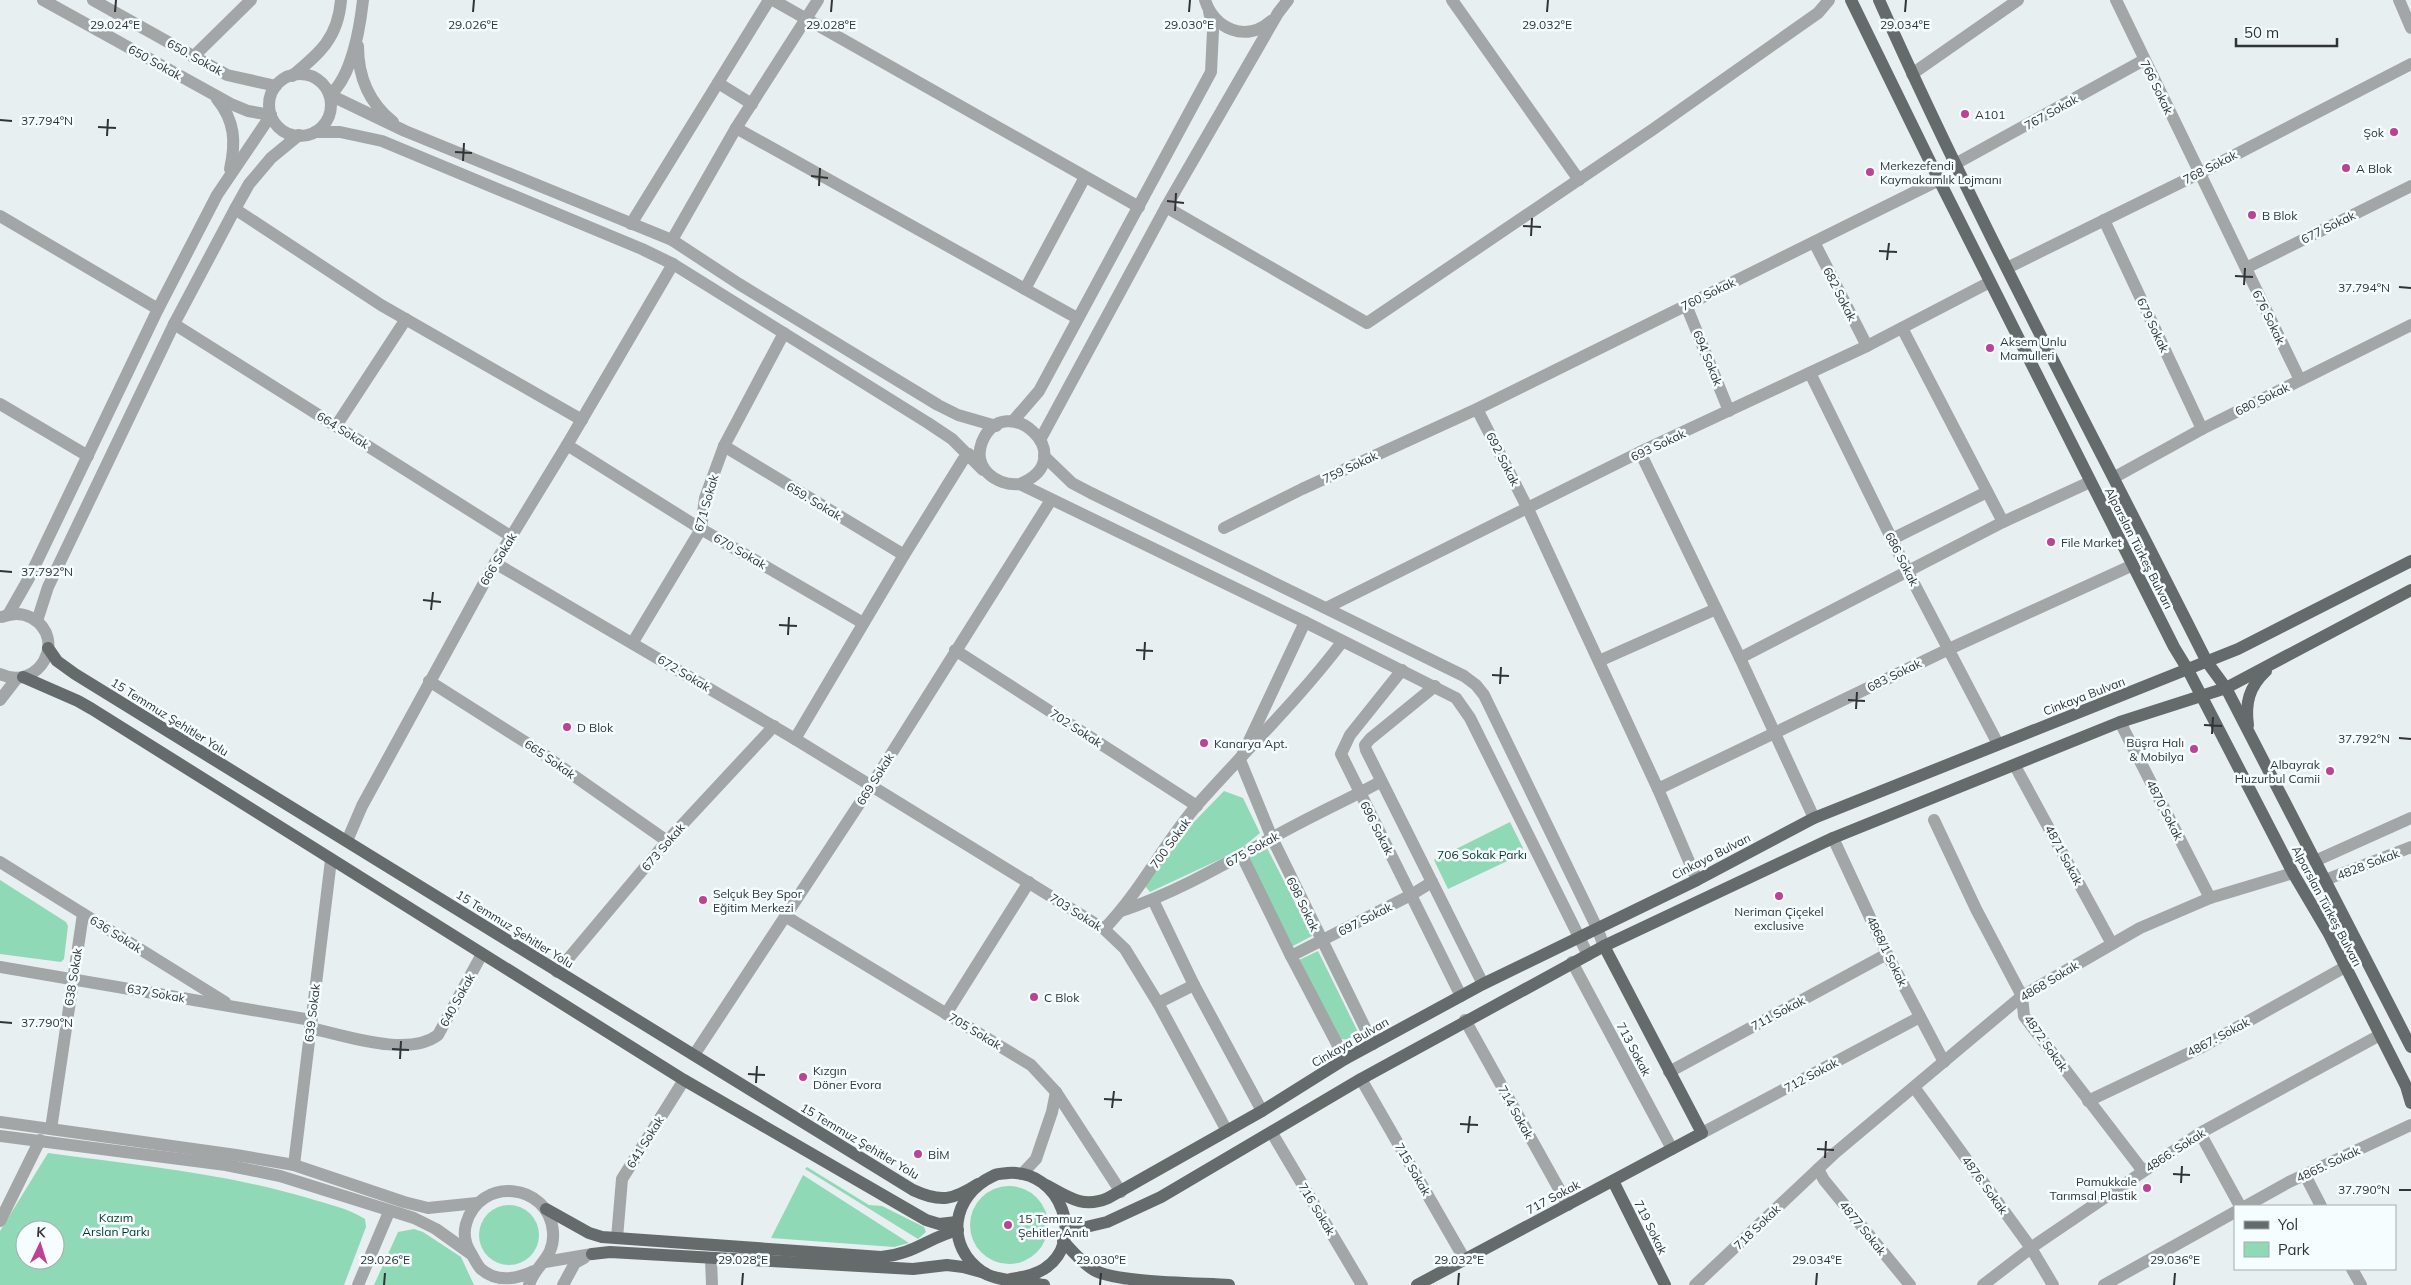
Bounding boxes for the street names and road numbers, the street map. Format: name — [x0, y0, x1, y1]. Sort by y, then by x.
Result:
street label: 650. Sokak — [165, 36, 226, 79]
street label: 650 Sokak — [126, 41, 185, 83]
street label: 766 Sokak — [2137, 57, 2177, 117]
street label: 767 Sokak — [2022, 91, 2081, 133]
street label: 768 Sokak — [2181, 147, 2240, 187]
street label: 677 Sokak — [2298, 207, 2358, 247]
street label: 682 Sokak — [1820, 265, 1860, 324]
street label: 760 Sokak — [1678, 274, 1738, 314]
street label: 676 Sokak — [2249, 287, 2289, 347]
street label: 679 Sokak — [2134, 295, 2173, 355]
street label: 694 Sokak — [1690, 328, 1726, 389]
street label: 680 Sokak — [2232, 379, 2292, 419]
street label: 664 Sokak — [314, 408, 372, 452]
street label: 693 Sokak — [1628, 425, 1688, 464]
street label: 692 Sokak — [1483, 430, 1523, 489]
street label: 759 Sokak — [1320, 447, 1380, 486]
street label: 671 Sokak — [691, 472, 722, 533]
street label: 659. Sokak — [784, 479, 845, 524]
street label: Alparslan Türkeş Bulvarı — [2102, 485, 2176, 611]
street label: 666 Sokak — [476, 529, 520, 588]
street label: 670 Sokak — [711, 530, 770, 573]
street label: 686 Sokak — [1882, 530, 1922, 589]
street label: 672 Sokak — [655, 651, 714, 695]
street label: 683 Sokak — [1864, 655, 1924, 695]
street label: Cinkaya Bulvarı — [2041, 673, 2127, 719]
street label: 15 Temmuz Şehitler Yolu — [108, 675, 232, 759]
street label: 702 Sokak — [1047, 706, 1105, 751]
street label: 665 Sokak — [522, 736, 579, 782]
street label: 669 Sokak — [853, 750, 897, 808]
street label: 4870 Sokak — [2143, 777, 2187, 843]
street label: 696 Sokak — [1357, 799, 1397, 858]
street label: 700 Sokak — [1147, 814, 1194, 871]
street label: 673 Sokak — [638, 819, 688, 874]
street label: 4871 Sokak — [2042, 822, 2086, 888]
street label: 675 Sokak — [1223, 828, 1282, 870]
street label: Cinkaya Bulvarı — [1669, 830, 1753, 882]
street label: Alparslan Türkeş Bulvarı — [2289, 843, 2365, 969]
street label: 4828 Sokak — [2335, 845, 2402, 883]
street label: 698 Sokak — [1283, 874, 1323, 934]
street label: 15 Temmuz Şehitler Yolu — [453, 887, 577, 971]
street label: 703 Sokak — [1047, 890, 1105, 934]
street label: 697 Sokak — [1336, 899, 1395, 939]
street label: 636 Sokak — [87, 912, 145, 956]
street label: 4868/1 Sokak — [1864, 913, 1911, 989]
street label: 638 Sokak — [61, 946, 85, 1007]
street label: 4868 Sokak — [2017, 957, 2082, 1004]
street label: 640 Sokak — [436, 970, 478, 1029]
street label: 637 Sokak — [126, 981, 187, 1006]
street label: 639 Sokak — [301, 982, 323, 1043]
street label: 711 Sokak — [1749, 992, 1808, 1033]
street label: 705 Sokak — [946, 1009, 1005, 1053]
street label: 4872 Sokak — [2021, 1012, 2071, 1075]
street label: Cinkaya Bulvarı — [1309, 1014, 1391, 1070]
street label: 4867. Sokak — [2184, 1014, 2252, 1060]
street label: 713 Sokak — [1614, 1020, 1655, 1079]
street label: 712 Sokak — [1782, 1054, 1841, 1095]
street label: 714 Sokak — [1495, 1083, 1537, 1142]
street label: 15 Temmuz Şehitler Yolu — [798, 1100, 922, 1182]
street label: 641 Sokak — [623, 1113, 667, 1171]
street label: 4866. Sokak — [2142, 1125, 2208, 1175]
street label: 715 Sokak — [1392, 1140, 1435, 1199]
street label: 4865. Sokak — [2294, 1142, 2363, 1185]
street label: 4876. Sokak — [1959, 1153, 2012, 1218]
street label: 717 Sokak — [1524, 1176, 1583, 1217]
street label: 716 Sokak — [1295, 1180, 1339, 1239]
street label: 719 Sokak — [1631, 1197, 1671, 1257]
street label: 4877 Sokak — [1836, 1198, 1890, 1259]
street label: 718 Sokak — [1731, 1201, 1784, 1253]

